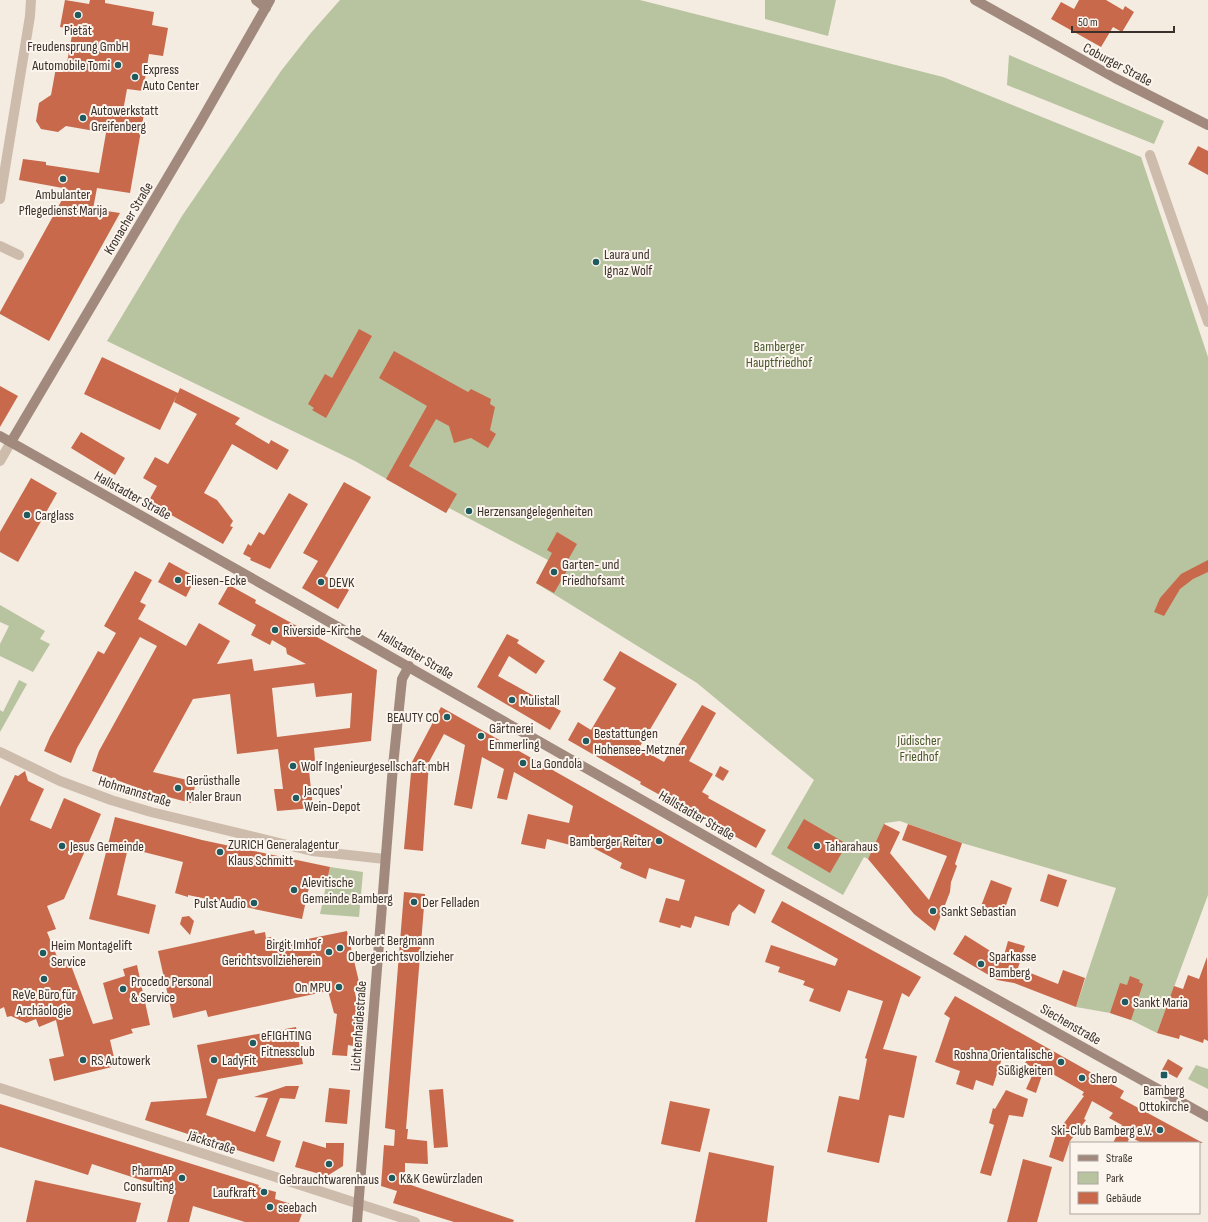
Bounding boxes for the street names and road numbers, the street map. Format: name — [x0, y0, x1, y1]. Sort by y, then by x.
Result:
street label: Coburger Straße — [1080, 39, 1155, 90]
street label: Kronacher Straße — [100, 179, 157, 258]
street label: Hallstadter Straße — [91, 467, 174, 524]
street label: Hallstadter Straße — [375, 626, 457, 683]
street label: Hohmannstraße — [96, 772, 173, 811]
street label: Hallstadter Straße — [656, 787, 738, 844]
street label: Lichtenhaidestraße — [347, 980, 370, 1072]
street label: Siechenstraße — [1037, 1000, 1104, 1049]
street label: Jäckstraße — [185, 1127, 238, 1158]

